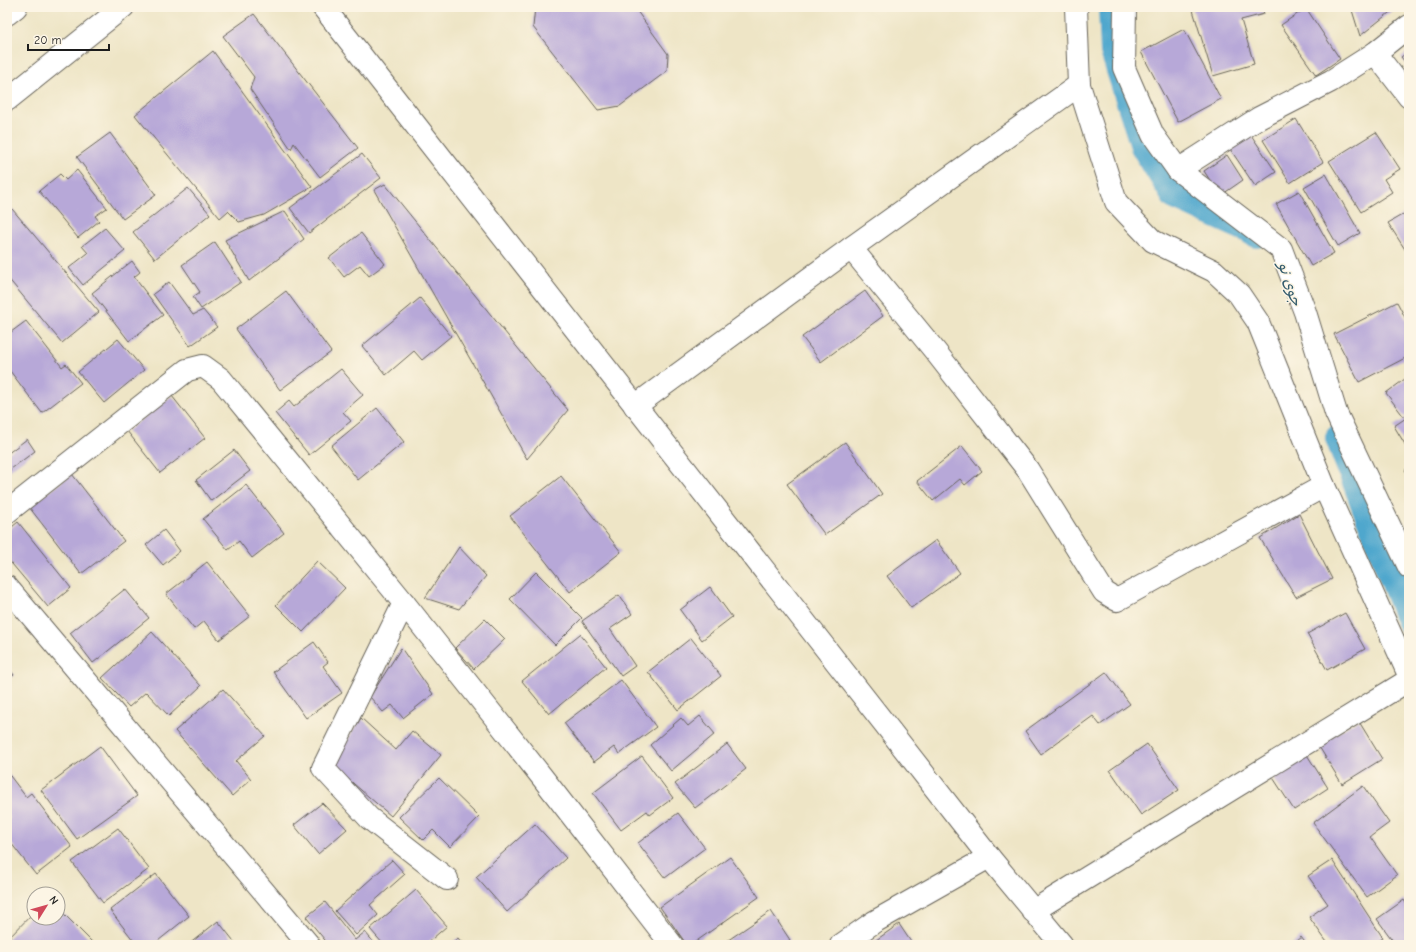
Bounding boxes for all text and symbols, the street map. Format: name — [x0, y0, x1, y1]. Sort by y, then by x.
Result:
scale bar — [28, 26, 109, 52]
text: 20 m — [34, 33, 62, 47]
water label: جوی نو — [1274, 258, 1306, 309]
north arrow — [26, 886, 66, 926]
text: N — [46, 894, 61, 907]

